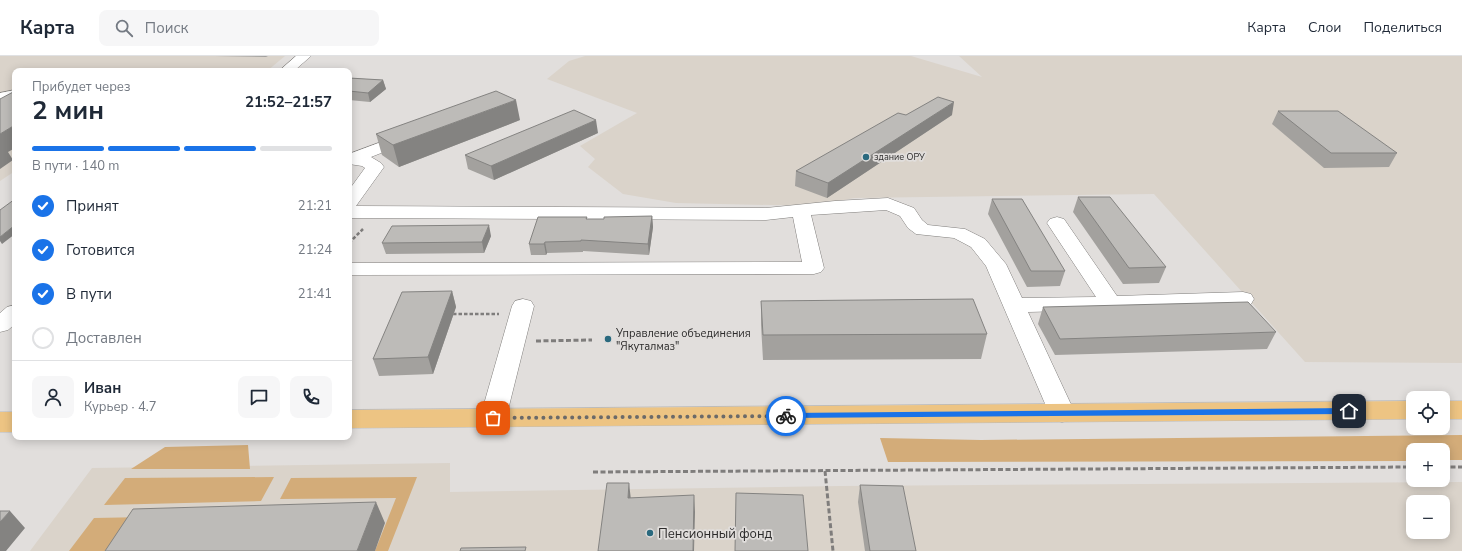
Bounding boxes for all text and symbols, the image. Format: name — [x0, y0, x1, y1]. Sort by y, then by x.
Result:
search box — [99, 10, 379, 46]
text: Карта — [20, 15, 75, 41]
icon: search — [113, 17, 135, 39]
text: Поиск — [145, 18, 188, 38]
text: Карта — [1247, 18, 1286, 37]
text: Слои — [1308, 18, 1342, 37]
text: Поделиться — [1364, 18, 1442, 37]
text: Прибудет через — [32, 78, 130, 96]
text: 21:52–21:57 — [245, 92, 332, 112]
text: 2 мин — [32, 93, 104, 128]
place label: здание ОРУ — [874, 151, 925, 163]
marker: здание ОРУ — [861, 152, 871, 162]
text: В пути · 140 m — [32, 157, 119, 175]
icon: check — [32, 195, 54, 217]
text: Принят — [66, 196, 119, 216]
text: 21:21 — [298, 197, 332, 215]
icon: check — [32, 239, 54, 261]
text: Готовится — [66, 240, 135, 260]
text: 21:24 — [298, 241, 332, 259]
icon: check — [32, 283, 54, 305]
text: В пути — [66, 284, 112, 304]
text: 21:41 — [298, 285, 332, 303]
place label: Управление объединения "Якуталмаз" — [615, 326, 751, 354]
text: Доставлен — [66, 328, 142, 348]
marker: Управление объединения "Якуталмаз" — [603, 334, 613, 344]
button: person — [32, 376, 74, 418]
button: chat — [238, 376, 280, 418]
button: phone — [290, 376, 332, 418]
text: Иван — [84, 378, 121, 398]
map controls — [1406, 391, 1450, 539]
button: locate — [1406, 391, 1450, 435]
pin — [1332, 394, 1366, 428]
courier — [766, 396, 806, 436]
text: Курьер · 4.7 — [84, 398, 157, 416]
icon: home — [1338, 400, 1360, 422]
pin — [476, 401, 510, 435]
icon: bike — [775, 405, 797, 427]
icon: bag — [482, 407, 504, 429]
button: + — [1406, 443, 1450, 487]
button: − — [1406, 495, 1450, 539]
place label: Пенсионный фонд — [658, 525, 773, 543]
marker: Пенсионный фонд — [645, 528, 655, 538]

